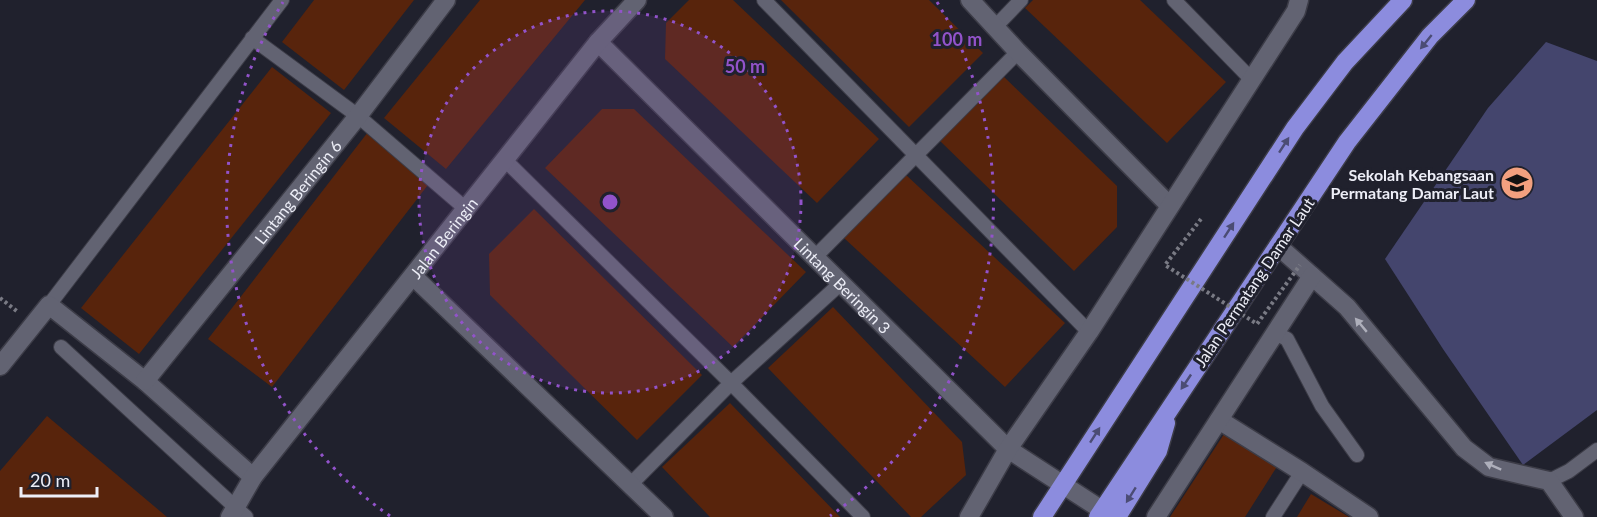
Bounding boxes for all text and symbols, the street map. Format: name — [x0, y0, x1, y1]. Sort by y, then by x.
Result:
text: 100 m — [932, 28, 982, 50]
one-way arrow — [1419, 34, 1432, 50]
text: 50 m — [725, 55, 765, 77]
street label: Lintang Beringin 6 — [250, 136, 345, 247]
one-way arrow — [1278, 137, 1289, 153]
place label: Sekolah Kebangsaan Permatang Damar Laut — [1331, 165, 1494, 202]
school or university icon: Sekolah Kebangsaan Permatang Damar Laut — [1499, 165, 1535, 201]
centre of rings — [600, 192, 620, 212]
street label: Jalan Beringin — [405, 193, 481, 281]
street label: Jalan Permatang Damar Laut — [1190, 194, 1318, 370]
one-way arrow — [1223, 222, 1234, 238]
street label: Lintang Beringin 3 — [791, 233, 895, 337]
one-way arrow — [1356, 317, 1368, 332]
one-way arrow — [1181, 374, 1192, 390]
one-way arrow — [1089, 427, 1100, 444]
scale bar — [21, 460, 98, 498]
one-way arrow — [1484, 462, 1501, 471]
text: 20 m — [30, 469, 70, 491]
one-way arrow — [1125, 487, 1136, 503]

